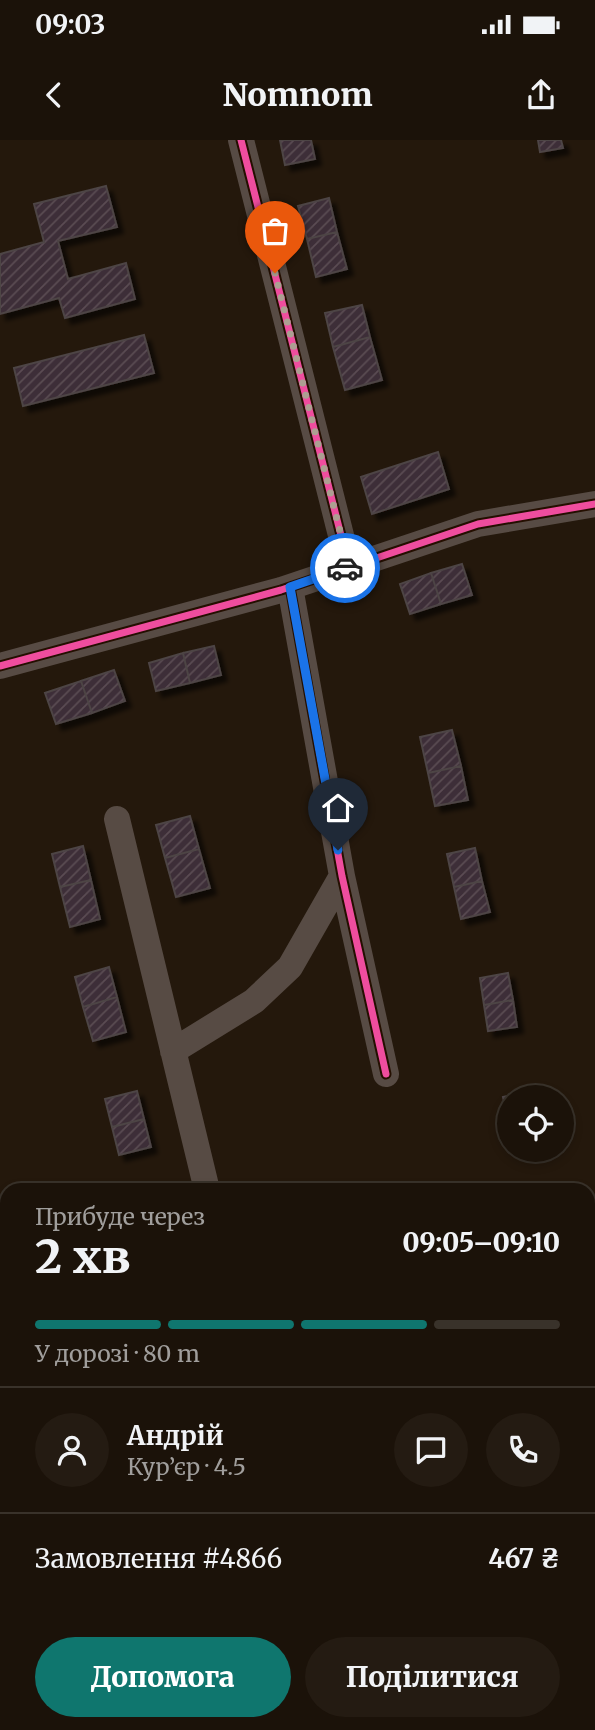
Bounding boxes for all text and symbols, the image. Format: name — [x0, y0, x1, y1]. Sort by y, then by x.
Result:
text: 09:03 — [35, 8, 105, 41]
text: Nomnom — [222, 75, 373, 115]
icon: back — [35, 76, 73, 114]
icon: share — [522, 76, 560, 114]
pin — [245, 201, 305, 273]
icon: bag — [256, 212, 294, 250]
courier — [310, 533, 380, 603]
icon: car — [326, 549, 364, 587]
pin — [308, 778, 368, 850]
icon: home — [319, 789, 357, 827]
map controls — [497, 1085, 574, 1162]
button: locate — [497, 1085, 574, 1162]
text: Прибуде через — [35, 1202, 205, 1231]
text: 09:05–09:10 — [402, 1226, 560, 1259]
text: 2 хв — [35, 1228, 130, 1286]
text: У дорозі · 80 m — [35, 1339, 200, 1368]
button: person — [35, 1413, 109, 1487]
button: chat — [394, 1413, 468, 1487]
button: phone — [486, 1413, 560, 1487]
text: Андрій — [127, 1419, 224, 1452]
text: Кур’єр · 4.5 — [127, 1452, 246, 1481]
text: Замовлення #4866 — [35, 1542, 282, 1575]
text: 467 ₴ — [488, 1542, 560, 1575]
button: Допомога — [35, 1637, 291, 1717]
button: Поділитися — [305, 1637, 560, 1717]

